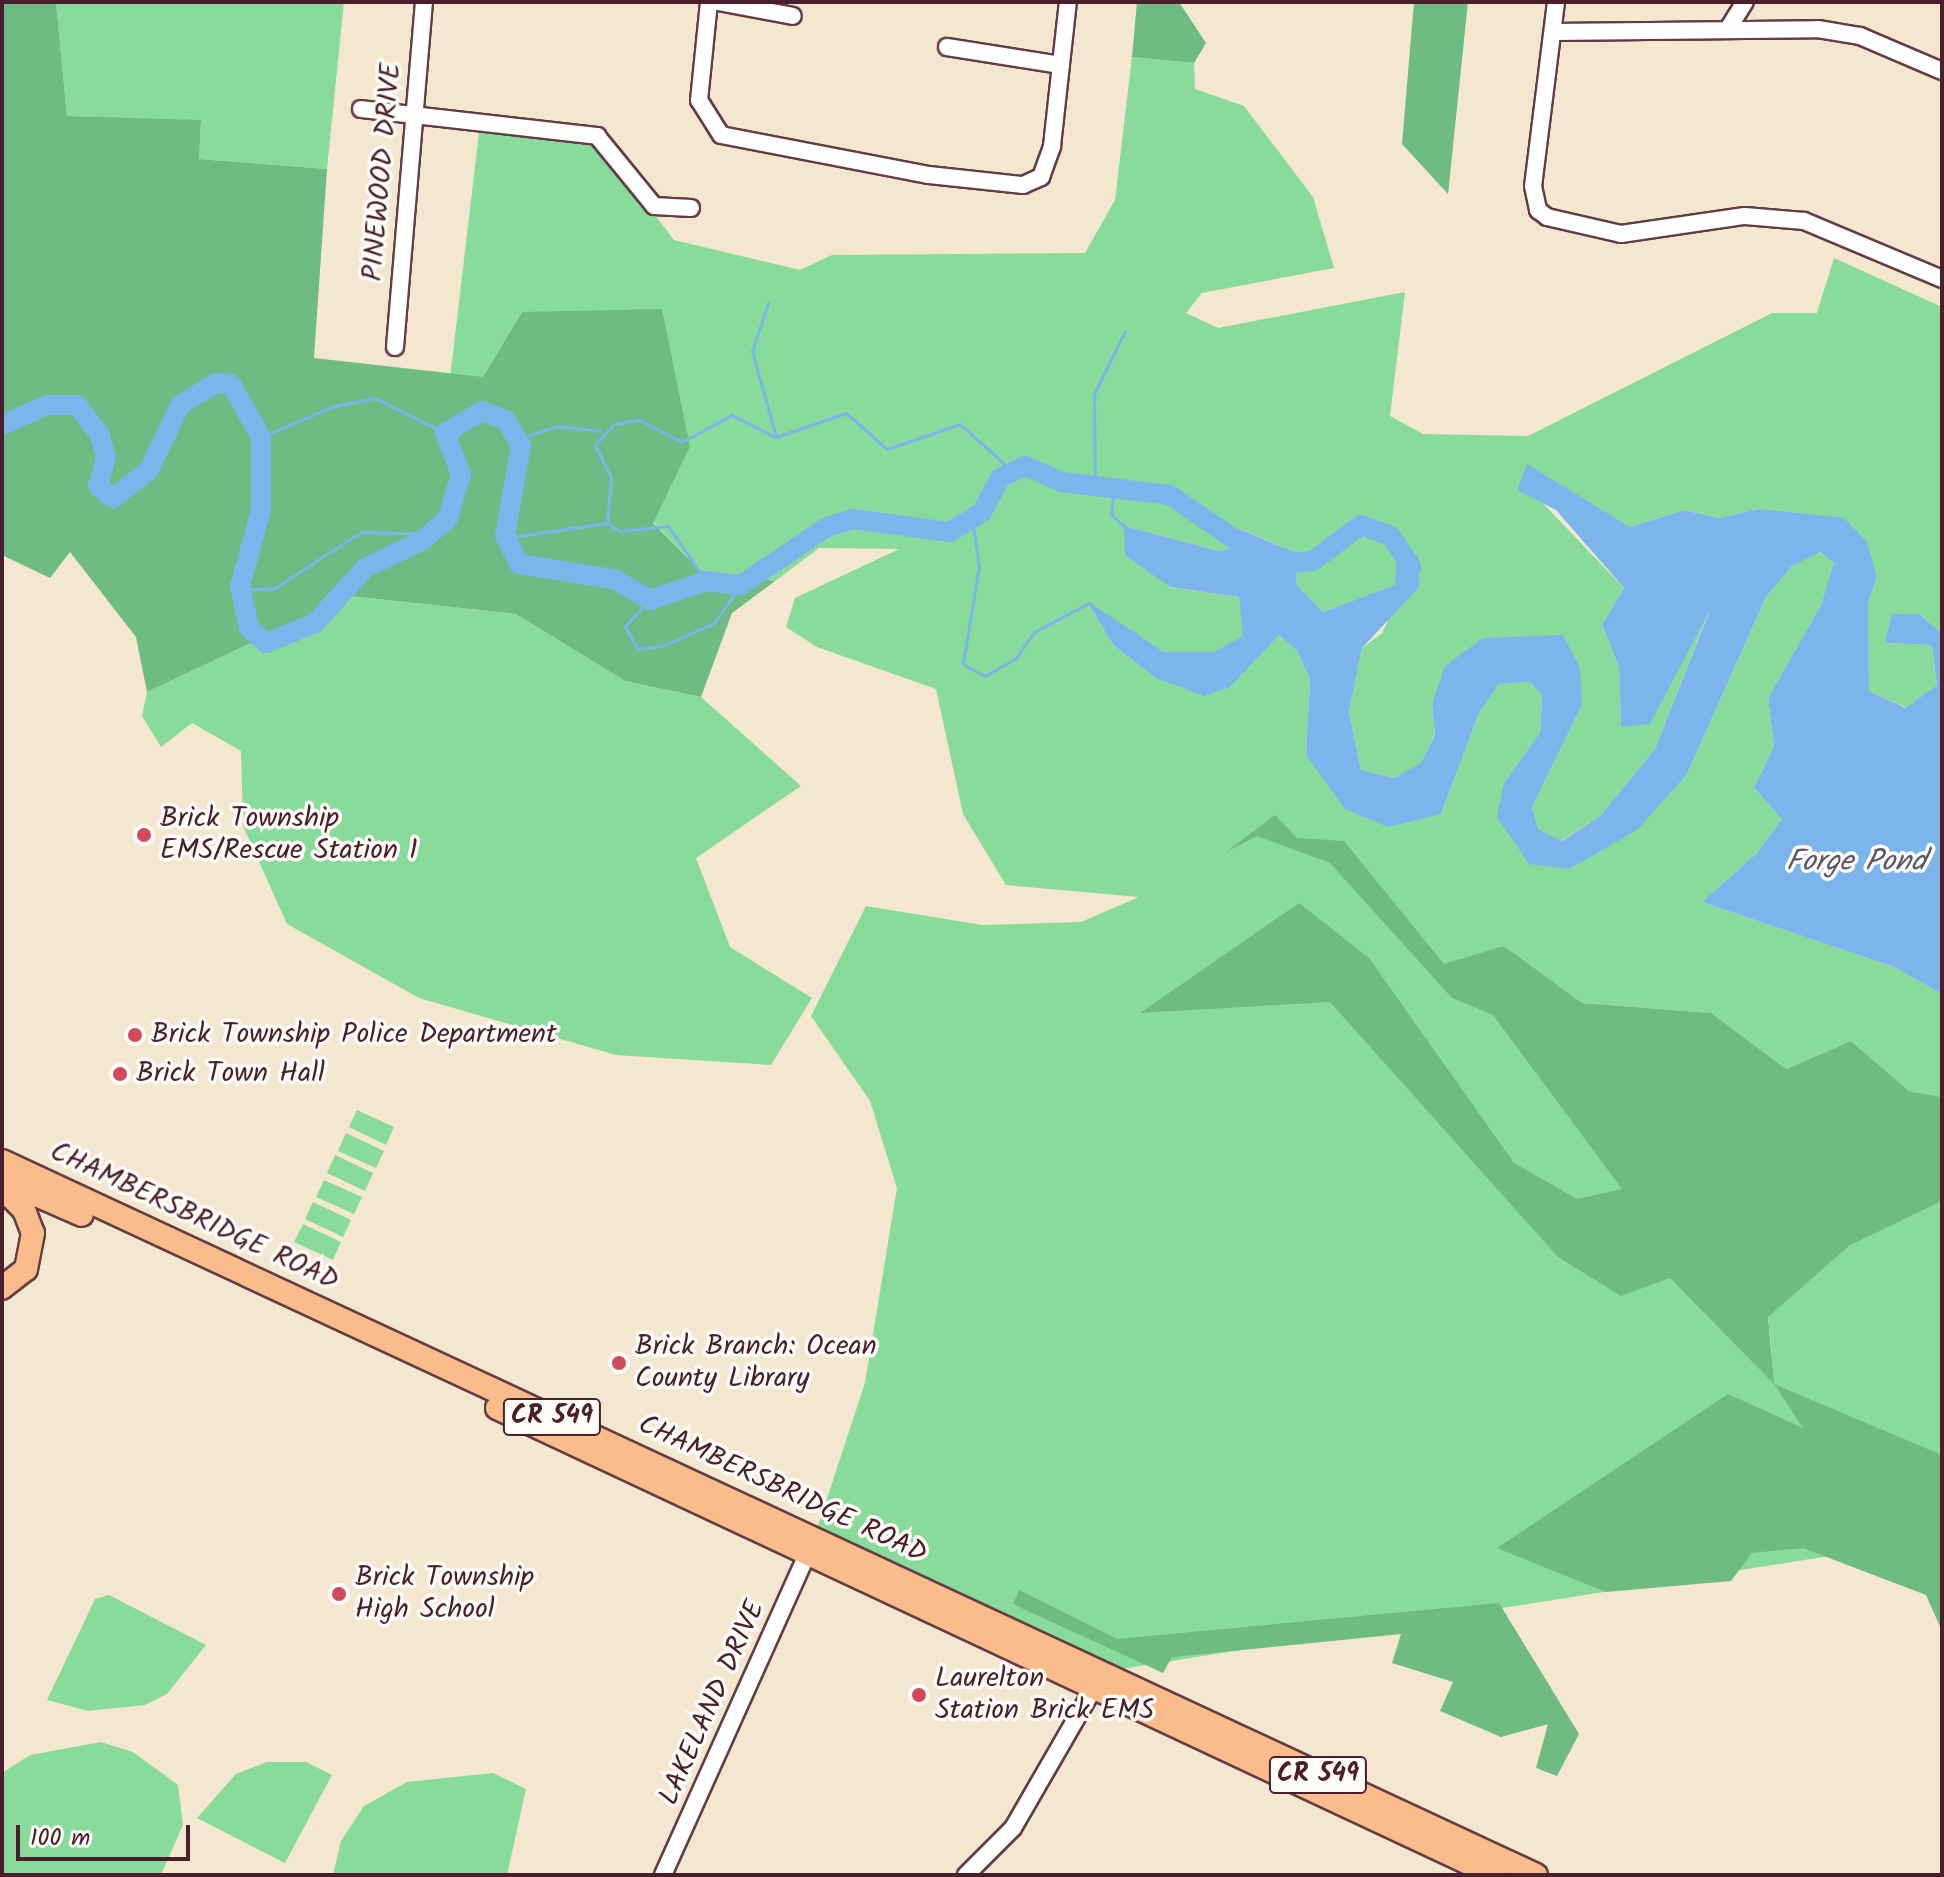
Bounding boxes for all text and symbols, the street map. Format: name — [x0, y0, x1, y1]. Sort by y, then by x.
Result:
street label: PINEWOOD DRIVE — [357, 61, 409, 283]
place label: Brick Township EMS/Rescue Station 1 — [160, 802, 418, 868]
marker: Brick Township EMS/Rescue Station 1 — [135, 826, 153, 844]
water label: Forge Pond — [1786, 844, 1926, 880]
place label: Brick Township Police Department — [151, 1018, 557, 1052]
marker: Brick Township Police Department — [126, 1026, 144, 1044]
place label: Brick Town Hall — [136, 1057, 325, 1091]
marker: Brick Town Hall — [111, 1065, 129, 1083]
street label: CHAMBERSBRIDGE ROAD — [44, 1135, 344, 1299]
place label: Brick Branch: Ocean County Library — [635, 1330, 877, 1396]
marker: Brick Branch: Ocean County Library — [610, 1354, 628, 1372]
road number: CR 549 — [502, 1395, 602, 1439]
street label: CHAMBERSBRIDGE ROAD — [632, 1408, 932, 1572]
place label: Brick Township High School — [355, 1561, 534, 1627]
marker: Brick Township High School — [330, 1585, 348, 1603]
street label: LAKELAND DRIVE — [653, 1596, 773, 1810]
place label: Laurelton Station Brick EMS — [935, 1662, 1154, 1728]
marker: Laurelton Station Brick EMS — [910, 1686, 928, 1704]
road number: CR 549 — [1268, 1753, 1368, 1797]
scale bar — [20, 1809, 194, 1859]
text: 100 m — [30, 1819, 90, 1858]

